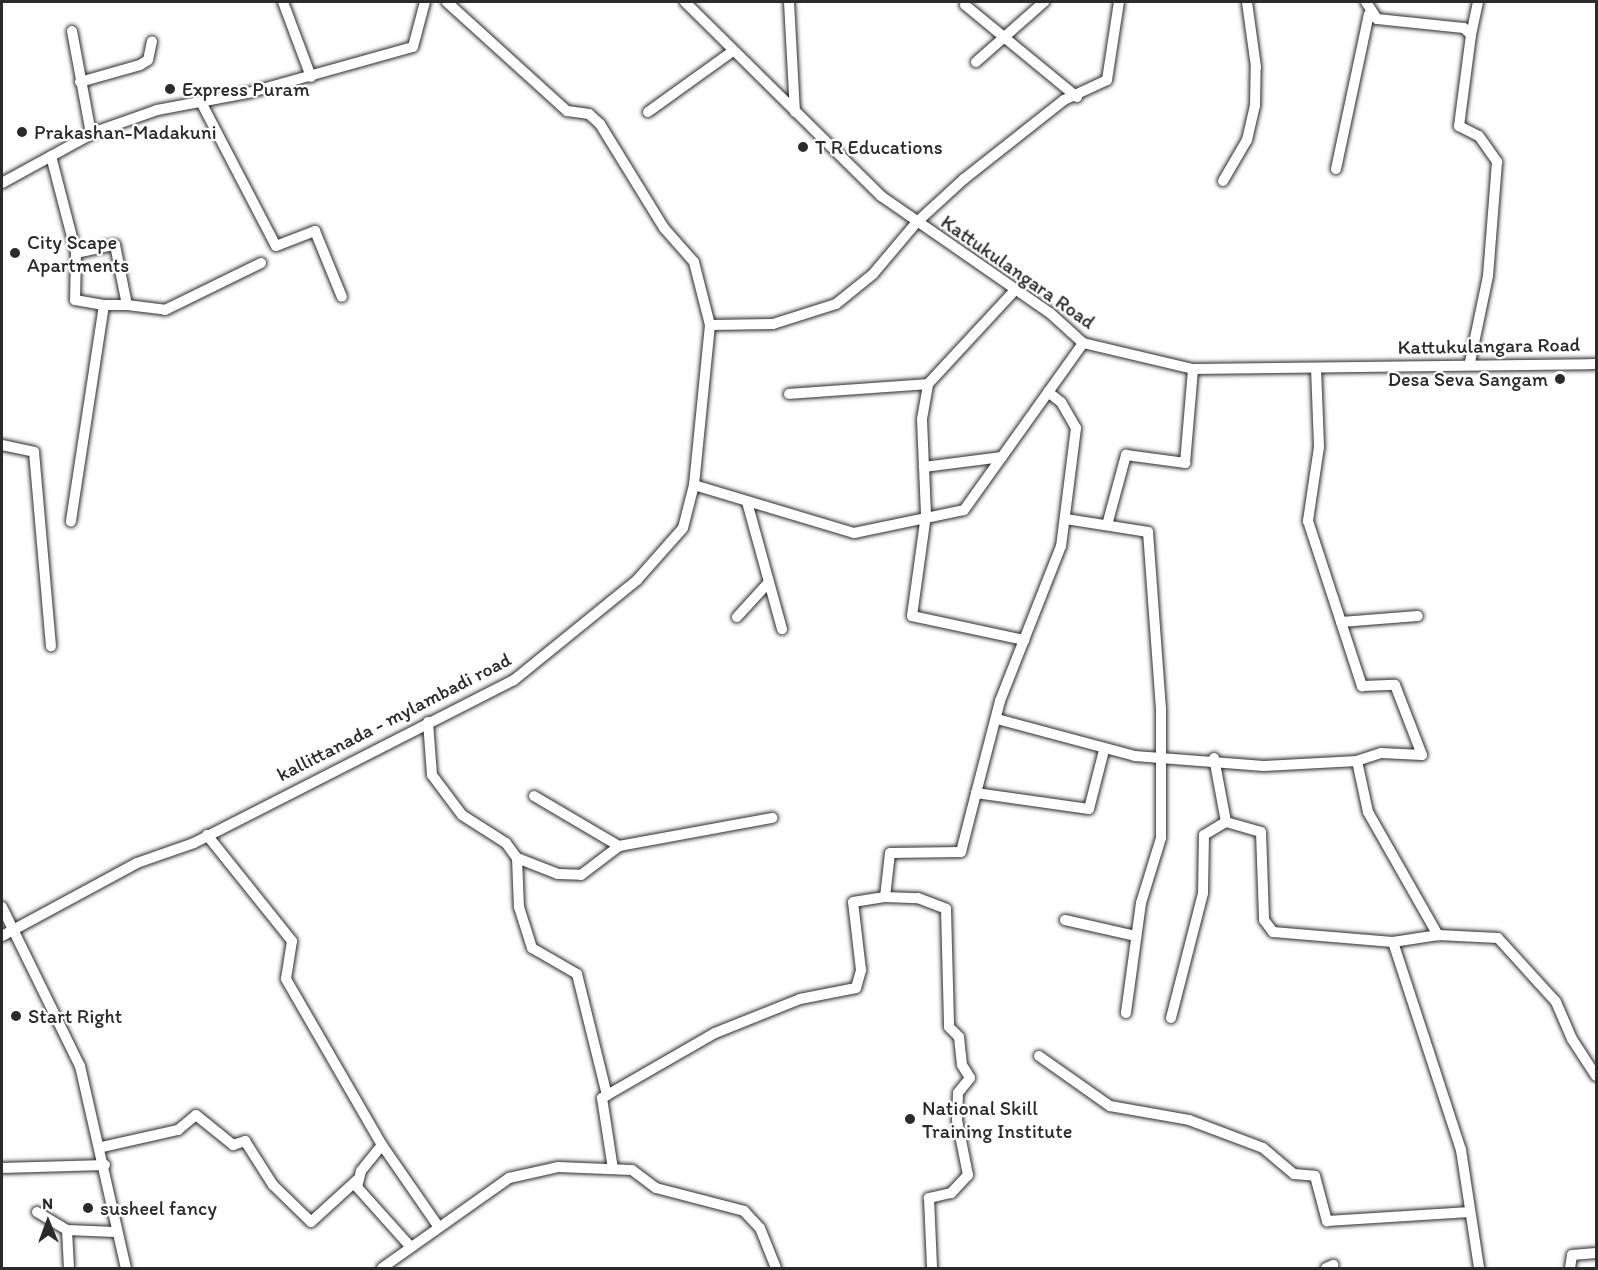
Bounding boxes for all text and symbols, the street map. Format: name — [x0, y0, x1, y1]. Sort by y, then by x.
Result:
place label: Express Puram — [182, 77, 309, 101]
marker: Express Puram — [163, 82, 177, 96]
place label: Prakashan-Madakuni — [34, 120, 217, 144]
marker: Prakashan-Madakuni — [15, 125, 29, 139]
place label: T R Educations — [815, 135, 942, 159]
marker: T R Educations — [796, 140, 810, 154]
street label: Kattukulangara Road — [936, 210, 1100, 334]
place label: City Scape Apartments — [27, 230, 129, 277]
marker: City Scape Apartments — [8, 246, 22, 260]
street label: Kattukulangara Road — [1397, 332, 1581, 360]
place label: Desa Seva Sangam — [1388, 367, 1548, 391]
marker: Desa Seva Sangam — [1553, 372, 1567, 386]
street label: kallittanada - mylambadi road — [273, 647, 515, 787]
place label: Start Right — [28, 1004, 122, 1028]
marker: Start Right — [9, 1009, 23, 1023]
place label: National Skill Training Institute — [922, 1096, 1073, 1143]
marker: National Skill Training Institute — [903, 1112, 917, 1126]
north arrow — [18, 1192, 78, 1252]
text: N — [42, 1194, 53, 1213]
place label: susheel fancy — [100, 1196, 216, 1220]
marker: susheel fancy — [81, 1201, 95, 1215]

